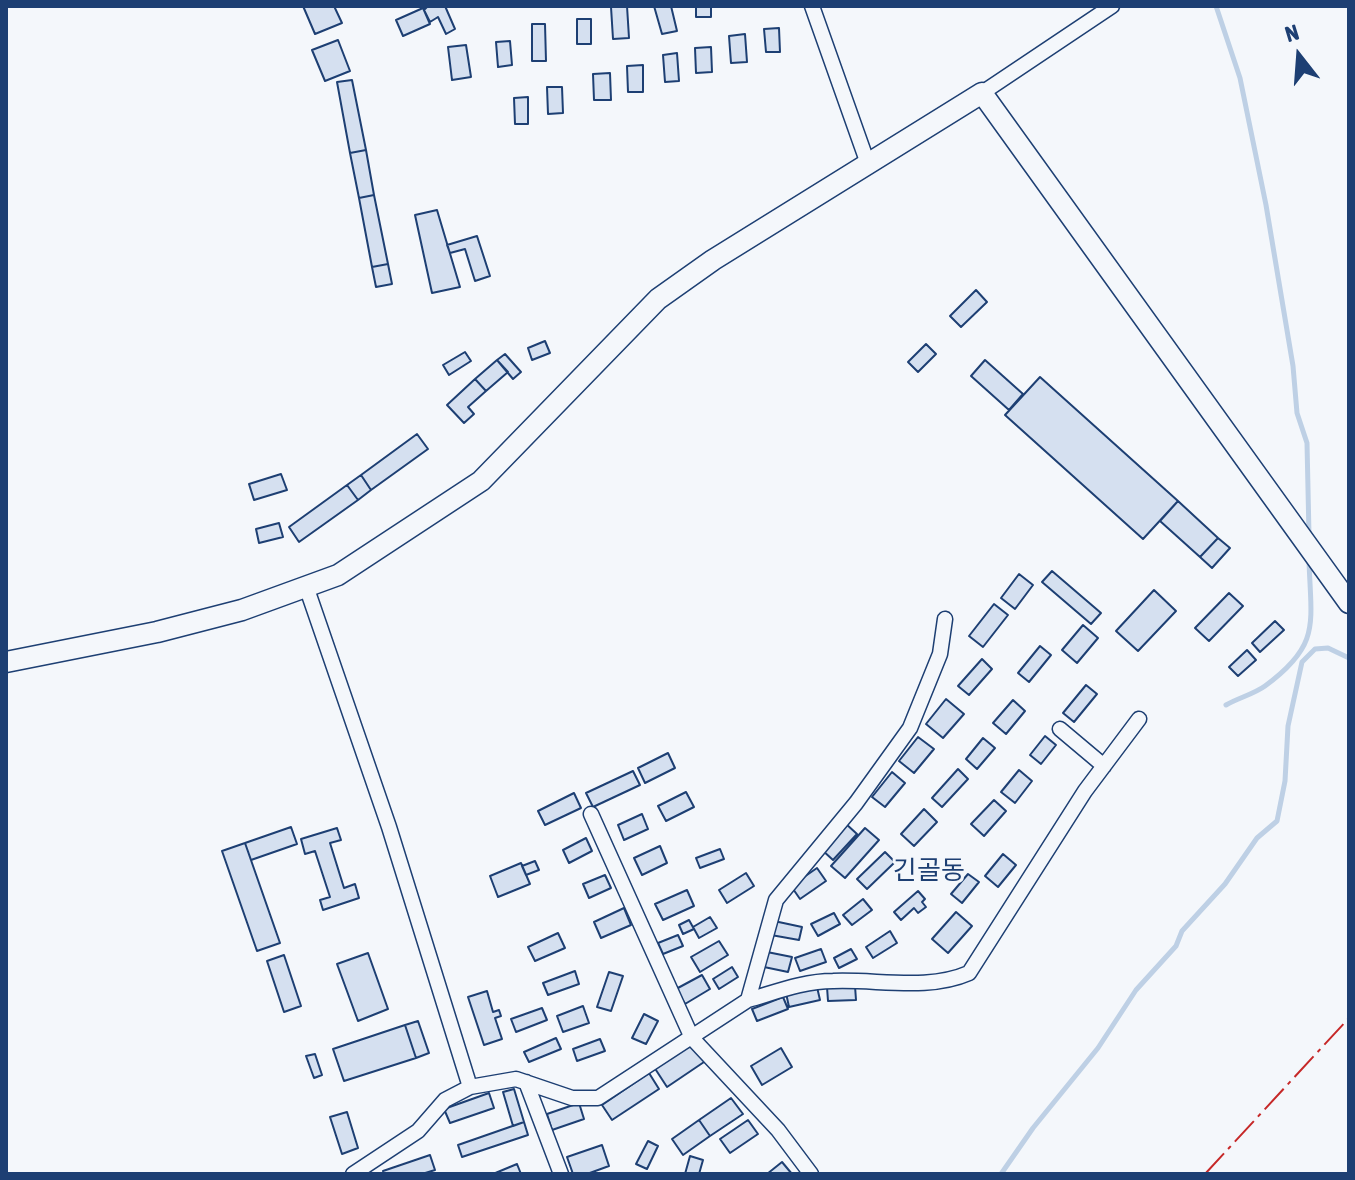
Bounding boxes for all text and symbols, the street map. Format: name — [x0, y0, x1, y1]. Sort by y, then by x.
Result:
north arrow — [1259, 16, 1339, 96]
text: N — [1282, 19, 1302, 47]
district label: 긴골동 — [893, 855, 965, 887]

